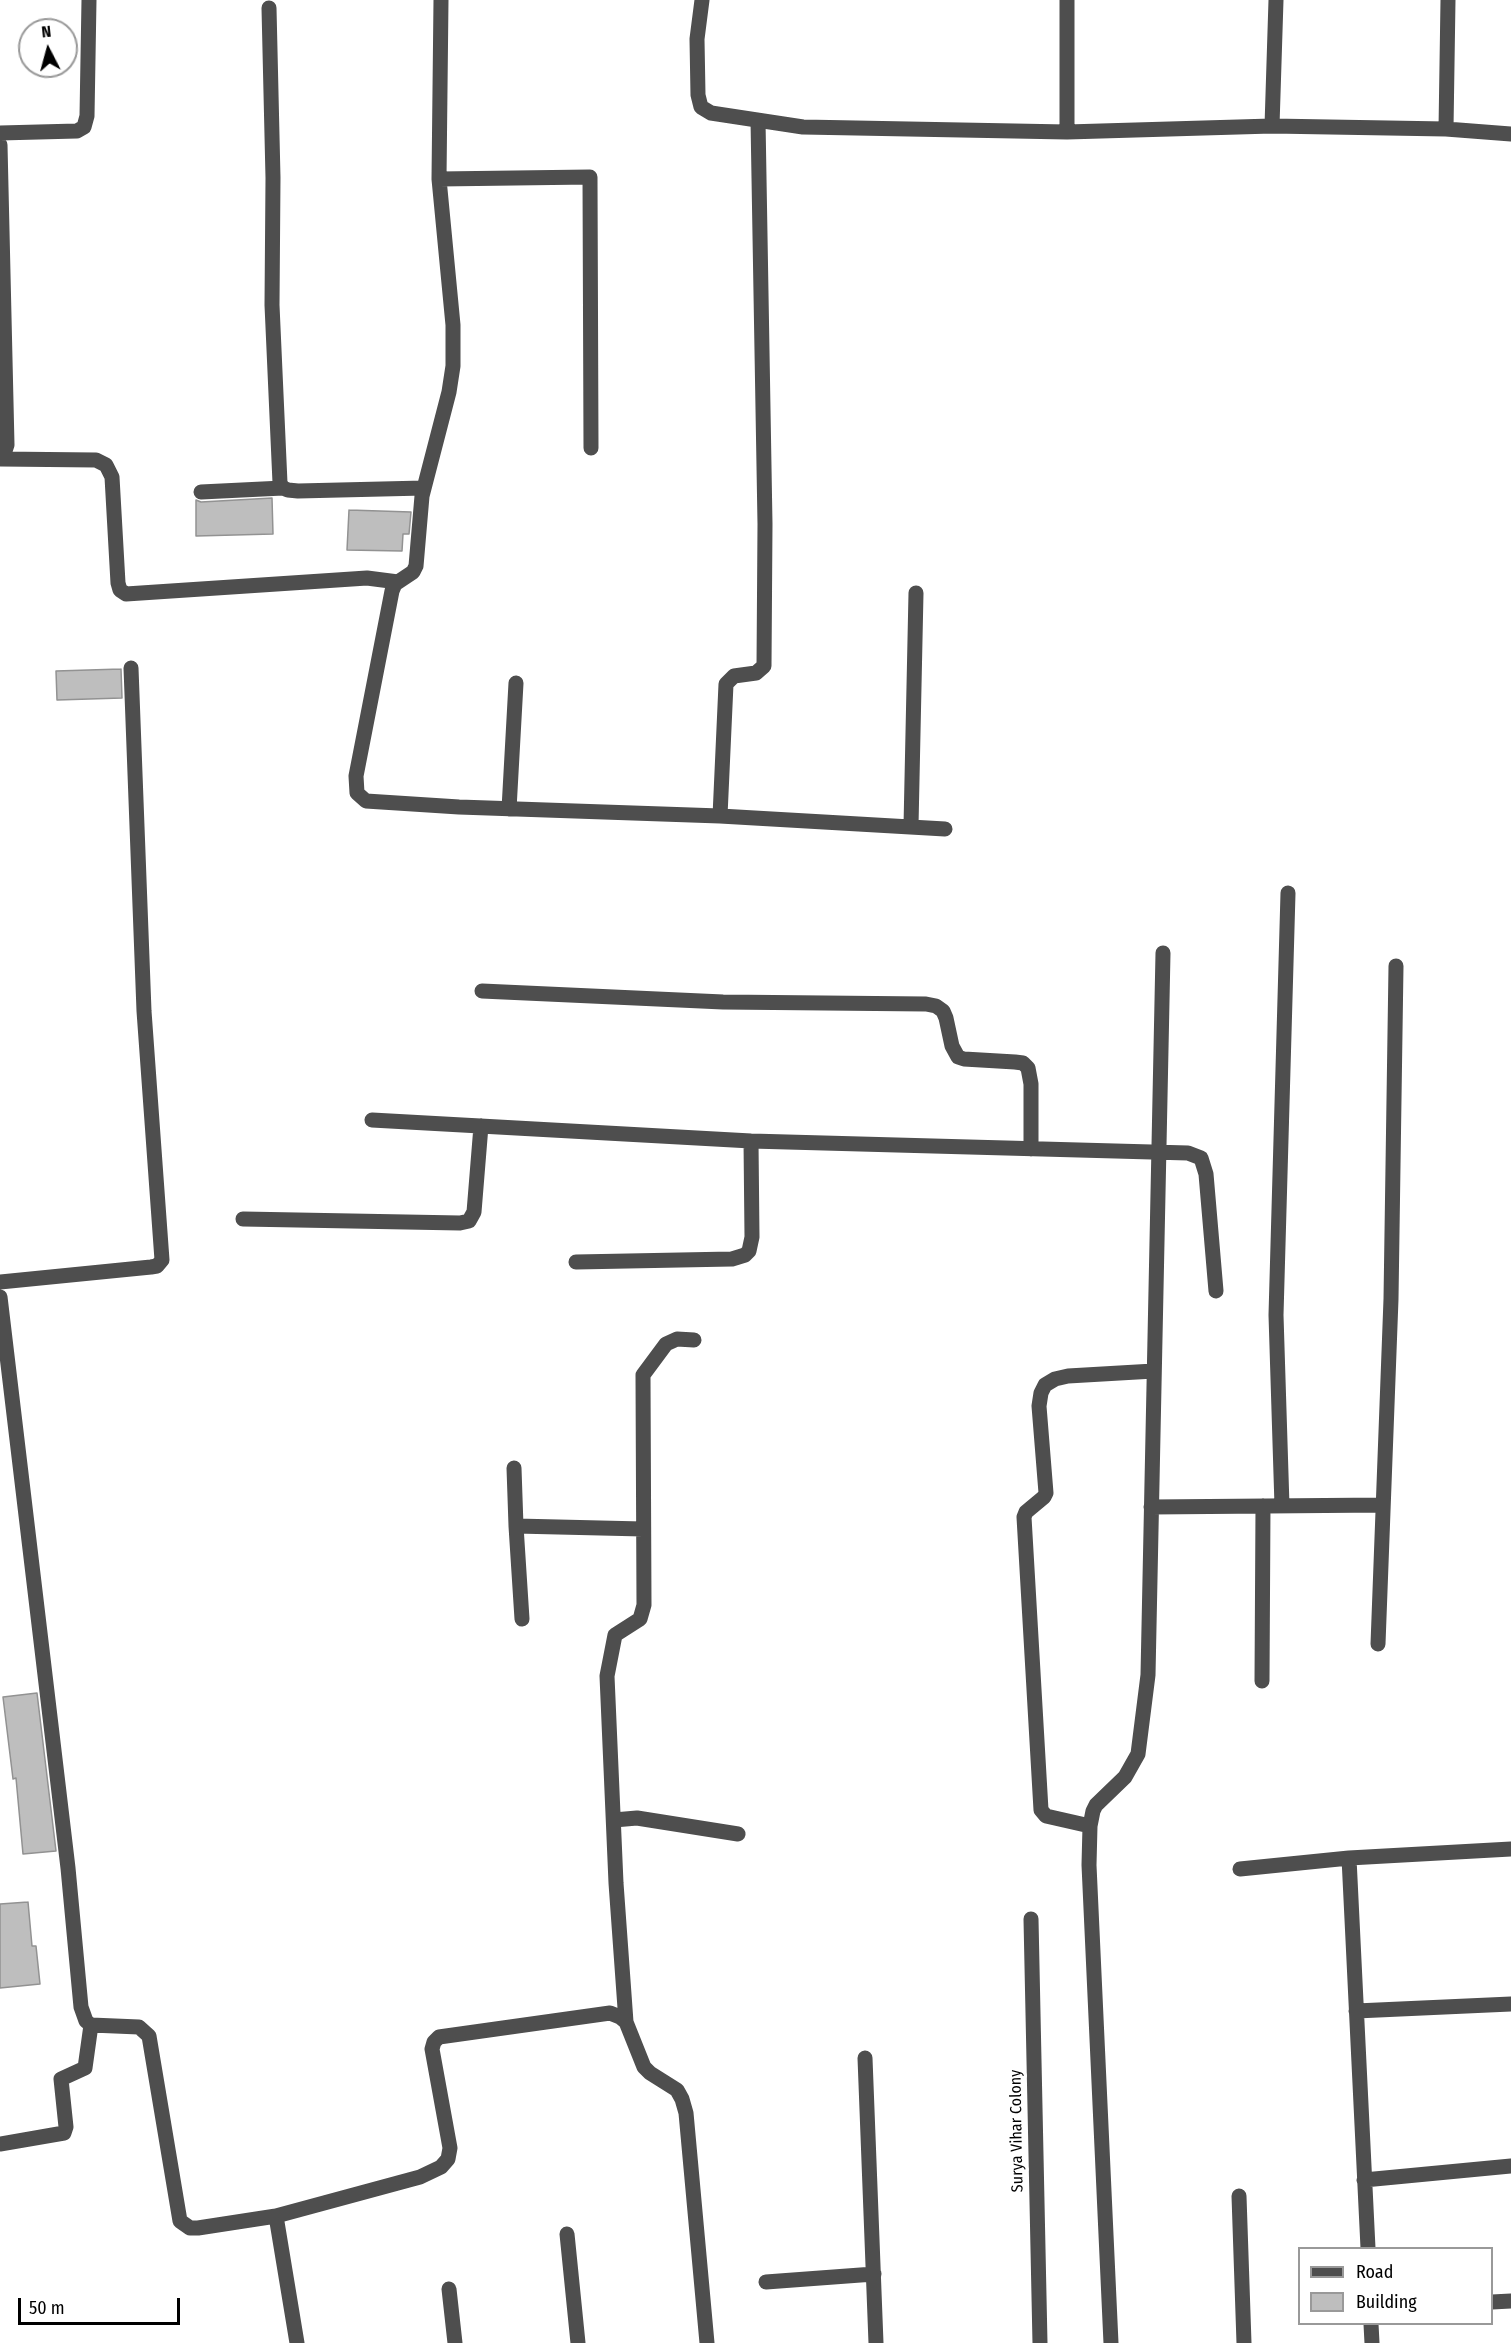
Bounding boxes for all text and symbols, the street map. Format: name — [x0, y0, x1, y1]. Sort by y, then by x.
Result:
north arrow — [18, 18, 78, 78]
text: N — [41, 22, 52, 42]
street label: Surya Vihar Colony — [1006, 2070, 1028, 2192]
legend — [1298, 2247, 1493, 2325]
text: Road — [1356, 2261, 1393, 2283]
scale bar — [21, 2286, 183, 2324]
text: Building — [1356, 2291, 1417, 2313]
text: 50 m — [29, 2297, 65, 2319]

